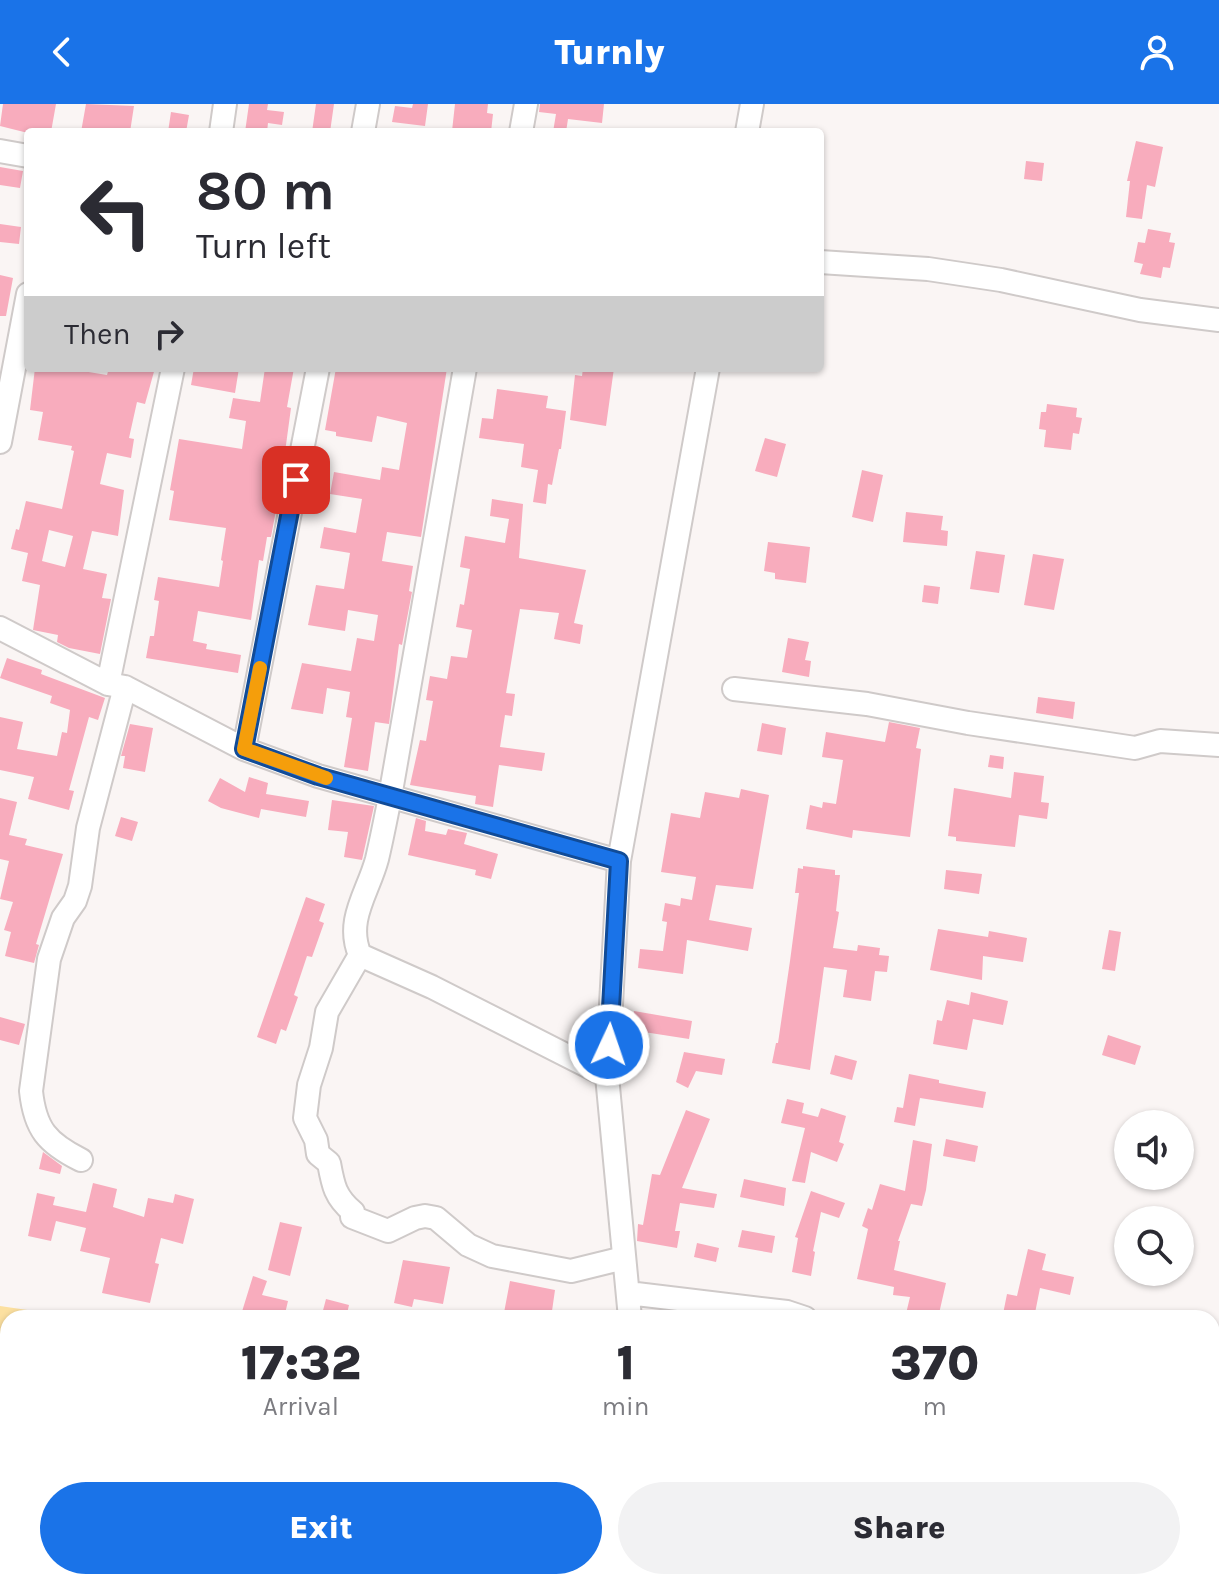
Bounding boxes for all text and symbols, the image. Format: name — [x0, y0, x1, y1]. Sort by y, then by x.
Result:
icon: back — [40, 30, 84, 74]
icon: person — [1135, 30, 1179, 74]
text: Turnly — [554, 31, 665, 73]
text: 80 m — [196, 158, 335, 223]
icon: left — [64, 160, 168, 264]
text: Turn left — [196, 225, 331, 267]
icon: right — [147, 312, 191, 356]
text: Then — [64, 316, 131, 352]
pin — [262, 446, 330, 514]
icon: arrive — [274, 458, 318, 502]
position arrow — [567, 1003, 651, 1087]
map controls — [1114, 1110, 1194, 1286]
button: sound — [1114, 1110, 1194, 1190]
button: search — [1114, 1206, 1194, 1286]
text: 17:32 — [241, 1335, 361, 1391]
text: 1 — [616, 1335, 635, 1391]
text: 370 — [890, 1335, 979, 1391]
text: Arrival — [263, 1391, 339, 1422]
text: min — [602, 1391, 650, 1422]
text: m — [923, 1391, 947, 1422]
button: Exit — [40, 1482, 602, 1574]
button: Share — [618, 1482, 1180, 1574]

